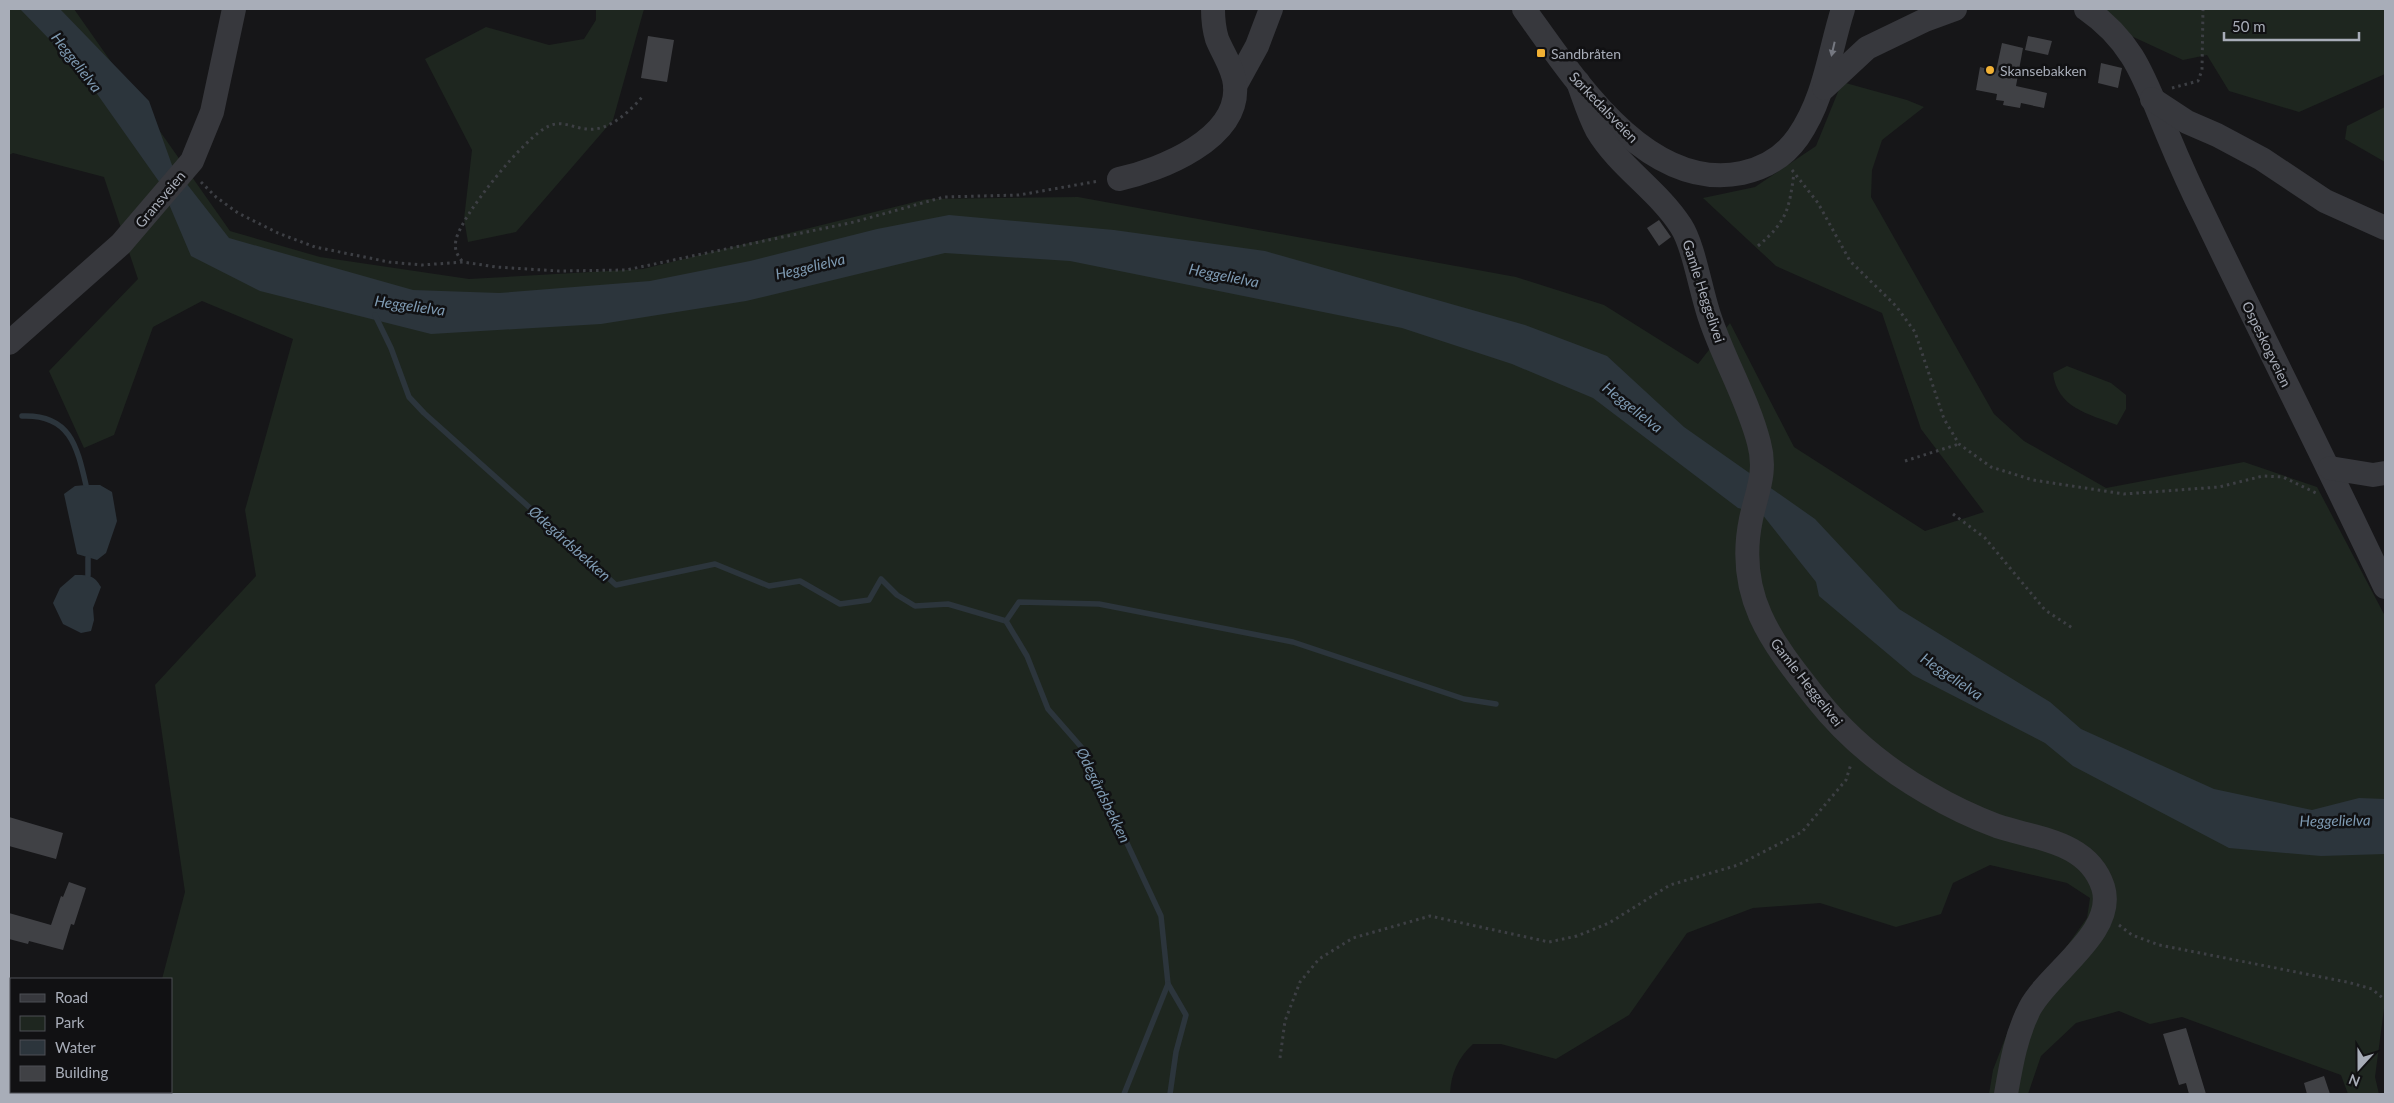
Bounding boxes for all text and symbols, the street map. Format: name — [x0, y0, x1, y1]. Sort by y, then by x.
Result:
scale bar — [2224, 10, 2359, 42]
text: 50 m — [2232, 17, 2266, 35]
water label: Heggelielva — [48, 28, 106, 96]
one-way arrow — [1829, 41, 1837, 56]
place label: Sandbråten — [1551, 45, 1621, 62]
marker: Sandbråten — [1535, 47, 1547, 59]
place label: Skansebakken — [2000, 62, 2087, 79]
marker: Skansebakken — [1984, 64, 1996, 76]
street label: Sørkedalsveien — [1566, 68, 1642, 146]
street label: Gransveien — [131, 167, 189, 231]
street label: Gamle Heggelivei — [1679, 237, 1729, 345]
water label: Heggelielva — [773, 249, 847, 283]
water label: Heggelielva — [1187, 259, 1261, 291]
water label: Heggelielva — [374, 291, 447, 319]
street label: Ospeskogveien — [2239, 298, 2295, 390]
water label: Heggelielva — [1599, 378, 1667, 436]
water label: Ødegårdsbekken — [525, 502, 615, 584]
street label: Gamle Heggelivei — [1767, 635, 1847, 729]
water label: Heggelielva — [1917, 649, 1987, 704]
water label: Ødegårdsbekken — [1073, 744, 1135, 846]
water label: Heggelielva — [2299, 810, 2371, 830]
legend — [10, 978, 172, 1093]
text: Road — [55, 988, 88, 1006]
text: Park — [55, 1013, 85, 1031]
text: Water — [55, 1038, 96, 1056]
north arrow — [2334, 1043, 2384, 1093]
text: Building — [55, 1063, 108, 1081]
text: N — [2346, 1071, 2362, 1090]

